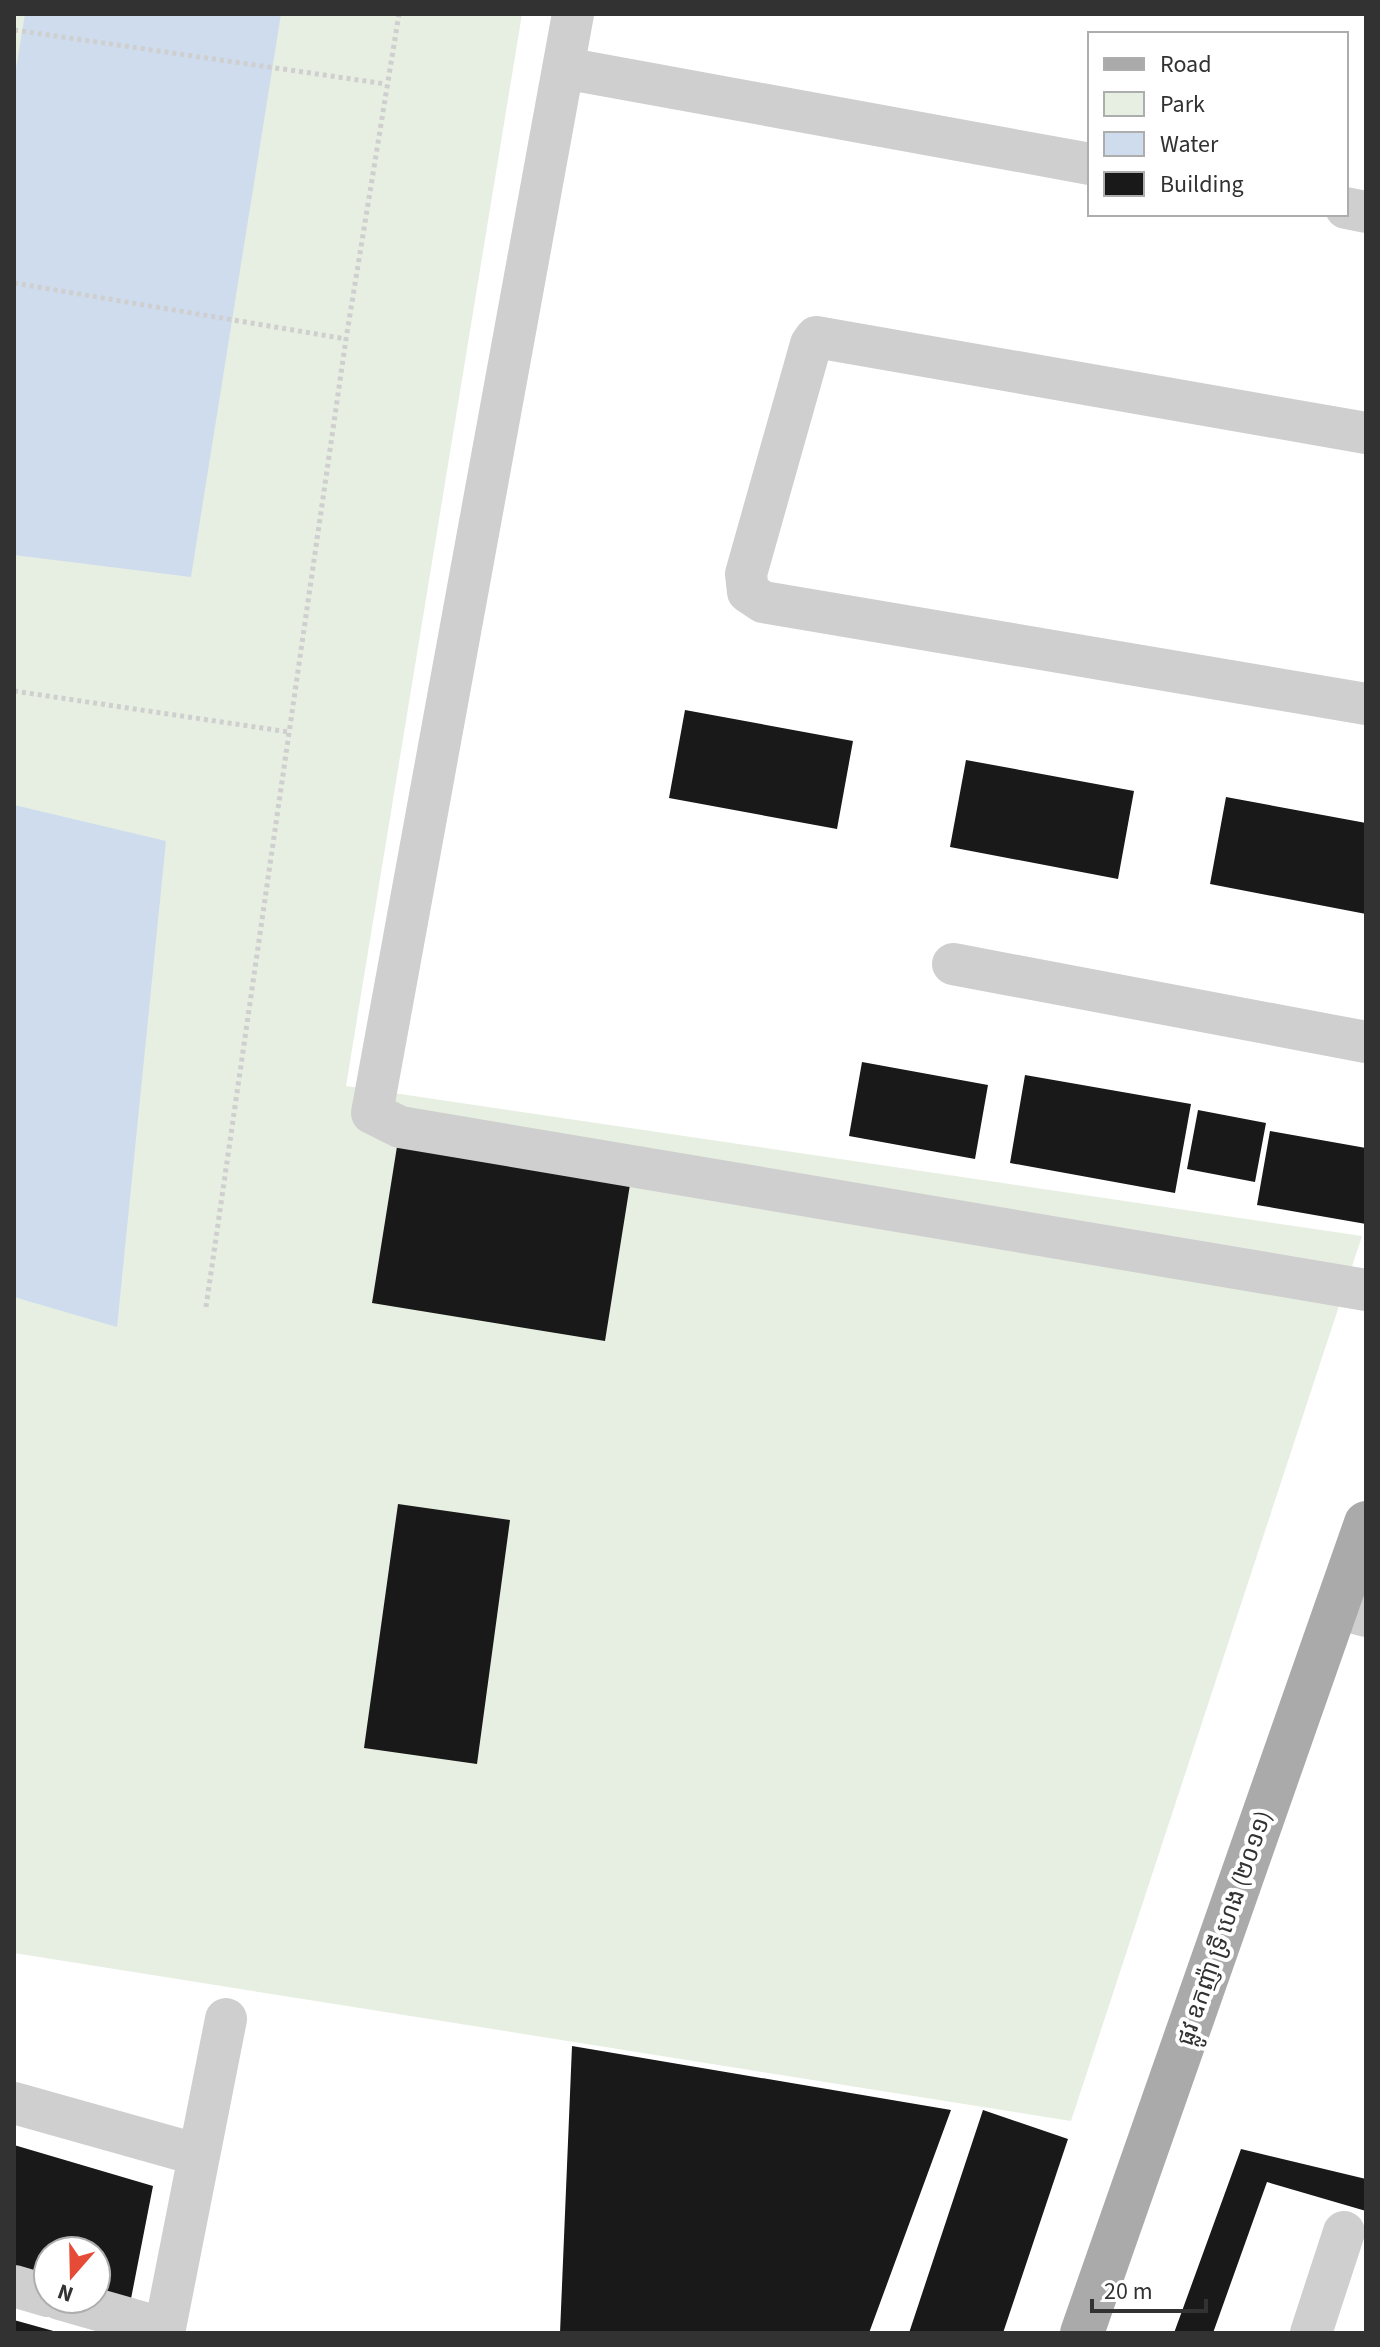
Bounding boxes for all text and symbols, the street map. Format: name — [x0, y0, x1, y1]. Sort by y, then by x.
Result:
legend — [1088, 32, 1348, 216]
text: Road — [1160, 47, 1212, 82]
text: Park — [1160, 87, 1205, 122]
text: Water — [1160, 127, 1219, 162]
text: Building — [1160, 167, 1244, 202]
street label: ផ្លូវ ឧកញ៉ា ទ្រី ហេង (២០១១) — [1168, 1806, 1285, 2052]
north arrow — [32, 2235, 112, 2315]
scale bar — [1092, 2263, 1206, 2313]
text: 20 m — [1104, 2274, 1153, 2309]
text: N — [53, 2275, 78, 2310]

